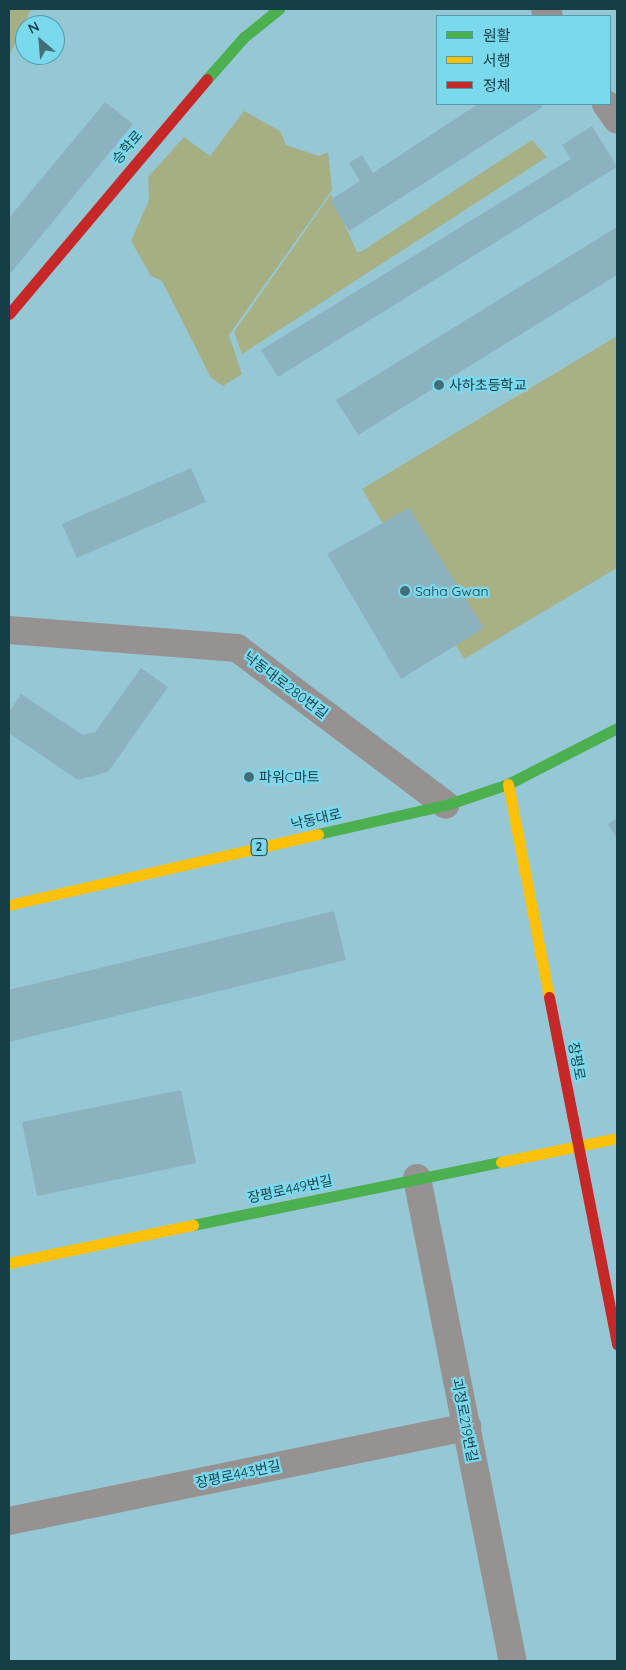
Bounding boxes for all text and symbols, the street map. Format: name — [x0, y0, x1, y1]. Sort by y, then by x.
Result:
north arrow — [15, 15, 65, 65]
legend — [436, 15, 611, 105]
text: N — [25, 17, 42, 38]
text: 원활 — [483, 26, 511, 45]
text: 서행 — [483, 51, 511, 70]
text: 정체 — [483, 76, 511, 95]
street label: 승학로 — [108, 127, 146, 167]
place label: 사하초등학교 — [449, 377, 526, 393]
marker: 사하초등학교 — [433, 379, 445, 391]
place label: Saha Gwan — [415, 583, 488, 599]
marker: Saha Gwan — [399, 585, 411, 597]
street label: 낙동대로280번길 — [241, 648, 331, 722]
place label: 파워C마트 — [259, 769, 320, 785]
marker: 파워C마트 — [243, 771, 255, 783]
street label: 낙동대로 — [289, 805, 343, 833]
road number: 2 — [250, 838, 268, 856]
street label: 장평로 — [565, 1040, 589, 1082]
street label: 장평로449번길 — [246, 1172, 334, 1206]
street label: 괴정로219번길 — [449, 1377, 481, 1463]
street label: 장평로443번길 — [194, 1457, 282, 1491]

